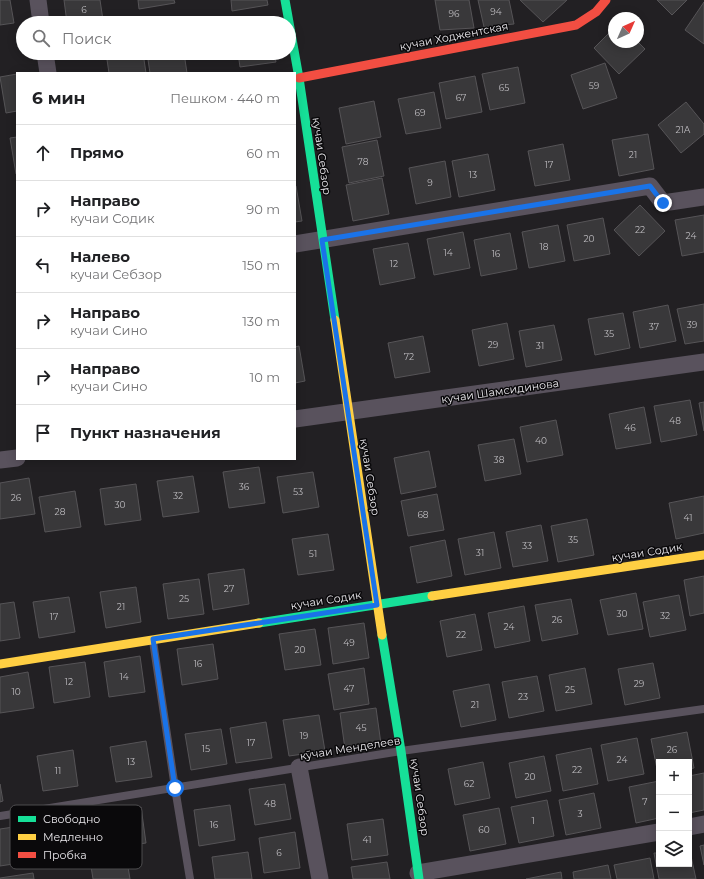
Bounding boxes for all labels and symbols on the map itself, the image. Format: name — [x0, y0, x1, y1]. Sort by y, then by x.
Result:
house number: 6 — [81, 4, 87, 15]
house number: 94 — [490, 6, 502, 17]
house number: 96 — [449, 8, 460, 19]
north arrow — [608, 12, 644, 48]
street label: кучаи Ходжентская — [399, 19, 509, 53]
house number: 59 — [589, 80, 600, 91]
house number: 65 — [499, 82, 509, 93]
house number: 67 — [456, 92, 466, 103]
house number: 69 — [415, 107, 426, 118]
street label: кучаи Себзор — [310, 116, 334, 196]
house number: 21А — [675, 124, 691, 135]
house number: 21 — [629, 149, 637, 160]
house number: 78 — [358, 156, 369, 167]
house number: 17 — [545, 159, 553, 170]
house number: 13 — [469, 169, 477, 180]
house number: 9 — [427, 177, 433, 188]
route end — [654, 194, 672, 212]
house number: 22 — [635, 224, 645, 235]
house number: 24 — [686, 230, 696, 241]
house number: 20 — [583, 233, 595, 244]
house number: 18 — [540, 241, 549, 252]
house number: 14 — [443, 247, 453, 258]
house number: 16 — [492, 248, 501, 259]
house number: 12 — [390, 258, 398, 269]
house number: 39 — [687, 319, 698, 330]
house number: 37 — [649, 321, 659, 332]
house number: 35 — [604, 328, 614, 339]
house number: 29 — [488, 339, 499, 350]
house number: 31 — [536, 340, 544, 351]
house number: 72 — [404, 351, 414, 362]
street label: кучаи Шамсидинова — [440, 376, 560, 406]
house number: 48 — [669, 415, 681, 426]
house number: 46 — [624, 422, 636, 433]
house number: 40 — [535, 435, 547, 446]
street label: кучаи Себзор — [357, 437, 383, 517]
house number: 38 — [494, 454, 505, 465]
house number: 36 — [239, 481, 250, 492]
house number: 53 — [293, 486, 303, 497]
house number: 32 — [173, 490, 183, 501]
house number: 26 — [11, 492, 22, 503]
house number: 30 — [114, 499, 126, 510]
house number: 28 — [55, 506, 66, 517]
house number: 68 — [417, 509, 429, 520]
house number: 41 — [684, 512, 692, 523]
house number: 35 — [568, 534, 578, 545]
street label: кучаи Содик — [611, 539, 684, 565]
house number: 33 — [522, 540, 532, 551]
house number: 31 — [476, 547, 484, 558]
house number: 51 — [309, 548, 317, 559]
house number: 27 — [224, 583, 234, 594]
street label: кучаи Содик — [290, 587, 363, 613]
house number: 25 — [179, 593, 189, 604]
house number: 21 — [117, 601, 125, 612]
house number: 30 — [616, 608, 628, 619]
house number: 32 — [660, 610, 670, 621]
house number: 17 — [50, 611, 58, 622]
house number: 26 — [552, 614, 563, 625]
house number: 24 — [504, 621, 514, 632]
house number: 22 — [456, 629, 466, 640]
house number: 49 — [343, 637, 355, 648]
house number: 20 — [294, 644, 306, 655]
house number: 16 — [194, 658, 203, 669]
house number: 14 — [119, 671, 129, 682]
house number: 12 — [65, 676, 73, 687]
house number: 29 — [634, 678, 645, 689]
house number: 47 — [344, 683, 354, 694]
house number: 25 — [565, 684, 575, 695]
house number: 10 — [11, 686, 21, 697]
house number: 23 — [518, 691, 528, 702]
house number: 21 — [471, 699, 479, 710]
house number: 45 — [355, 722, 367, 733]
house number: 19 — [300, 730, 309, 741]
street label: кӯчаи Менделеев — [299, 733, 401, 763]
house number: 17 — [247, 737, 255, 748]
house number: 15 — [202, 743, 210, 754]
house number: 26 — [667, 744, 678, 755]
house number: 24 — [617, 754, 627, 765]
house number: 13 — [127, 756, 135, 767]
street label: кучаи Себзор — [408, 757, 432, 837]
house number: 22 — [572, 764, 582, 775]
house number: 11 — [55, 765, 61, 776]
house number: 20 — [524, 771, 536, 782]
house number: 62 — [464, 778, 474, 789]
route start — [166, 779, 184, 797]
house number: 7 — [642, 796, 648, 807]
house number: 48 — [264, 798, 276, 809]
legend — [10, 805, 142, 869]
house number: 3 — [577, 808, 583, 819]
text: Свободно — [43, 812, 100, 826]
house number: 1 — [531, 815, 535, 826]
house number: 16 — [210, 819, 219, 830]
house number: 60 — [478, 824, 490, 835]
text: Медленно — [43, 830, 103, 844]
house number: 41 — [363, 834, 371, 845]
house number: 6 — [276, 847, 282, 858]
text: Пробка — [43, 848, 87, 862]

